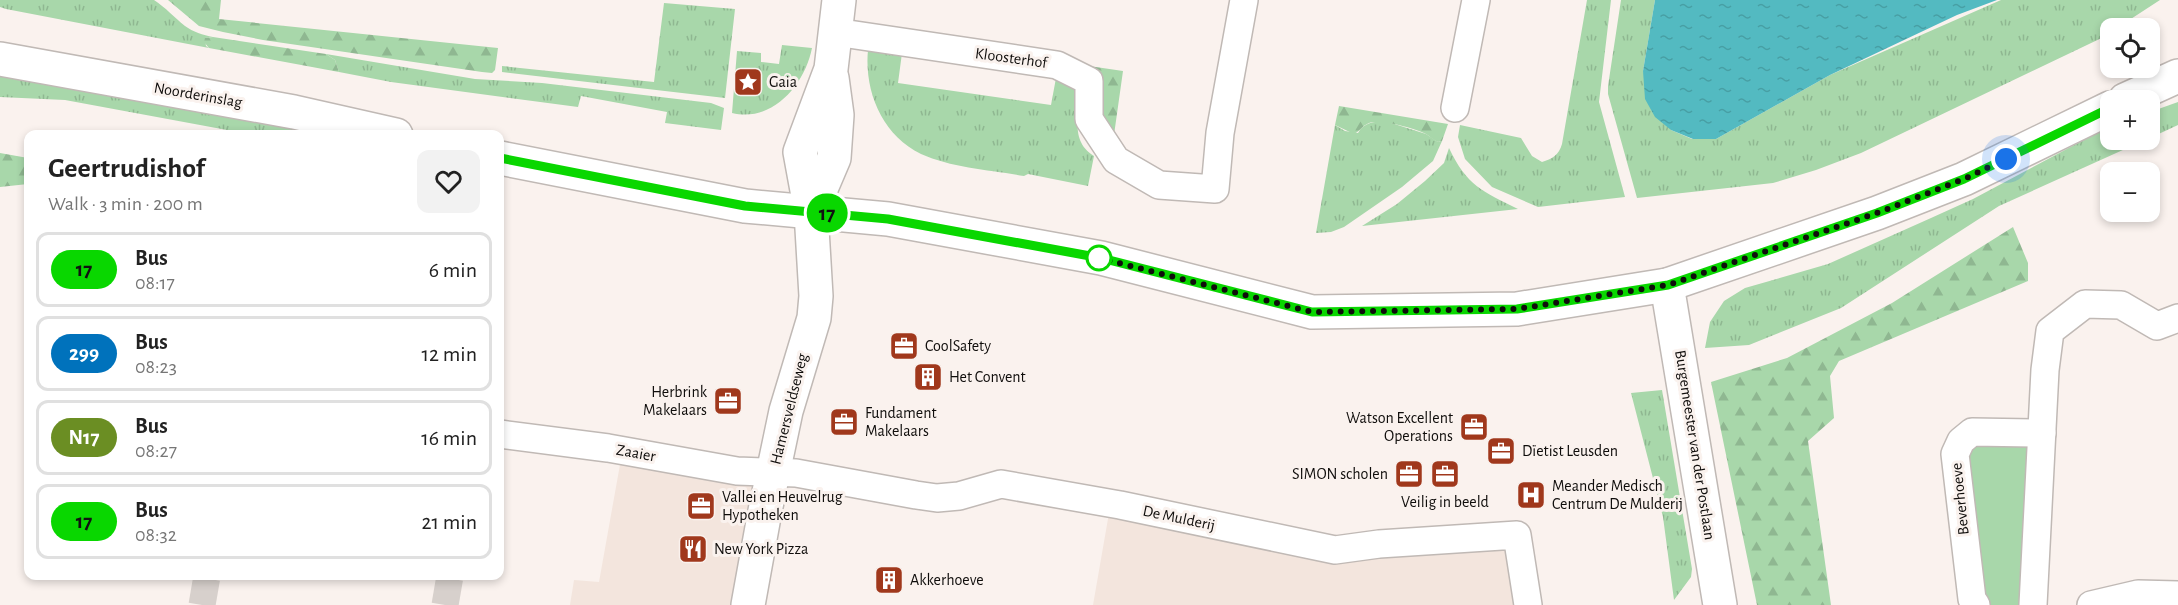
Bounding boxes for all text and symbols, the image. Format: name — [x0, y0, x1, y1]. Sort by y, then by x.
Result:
map controls — [2100, 18, 2160, 222]
button: locate — [2100, 18, 2160, 78]
street label: Kloosterhof — [974, 45, 1049, 71]
place icon: Gaia — [732, 66, 764, 98]
place label: Gaia — [769, 74, 797, 90]
street label: Noorderinslag — [153, 79, 244, 111]
button: + — [2100, 90, 2160, 150]
your location — [1991, 144, 2021, 174]
button: heart — [417, 150, 480, 213]
text: Geertrudishof — [48, 155, 205, 183]
button: − — [2100, 162, 2160, 222]
text: Walk · 3 min · 200 m — [48, 194, 203, 214]
line badge: 17 — [800, 194, 854, 232]
text: 17 — [819, 203, 835, 224]
unlabelled marker — [1086, 245, 1112, 271]
text: Bus — [135, 247, 168, 269]
text: 17 — [76, 259, 92, 280]
text: 6 min — [429, 259, 477, 281]
text: 08:17 — [135, 273, 175, 293]
office icon: CoolSafety — [888, 330, 920, 362]
text: Bus — [135, 331, 168, 353]
place label: CoolSafety — [925, 338, 991, 355]
text: 299 — [69, 343, 99, 364]
text: 12 min — [422, 343, 477, 365]
street label: Burgemeester van der Postlaan — [1672, 349, 1718, 541]
street label: Hamersveldseweg — [767, 351, 811, 466]
text: 08:23 — [135, 357, 177, 377]
building icon: Het Convent — [912, 361, 944, 393]
place label: Het Convent — [949, 369, 1026, 385]
place label: Herbrink Makelaars — [643, 384, 708, 418]
office icon: Herbrink Makelaars — [712, 385, 744, 417]
place label: Fundament Makelaars — [865, 405, 937, 439]
office icon: Fundament Makelaars — [828, 406, 860, 438]
place label: Watson Excellent Operations — [1346, 410, 1453, 444]
office icon: Watson Excellent Operations — [1458, 411, 1490, 443]
text: Bus — [135, 415, 168, 437]
text: N17 — [68, 427, 100, 448]
text: 16 min — [421, 427, 477, 449]
office icon: Dïetist Leusden — [1485, 435, 1517, 467]
text: 08:27 — [135, 441, 177, 461]
street label: Zaaier — [615, 442, 658, 464]
place label: Dïetist Leusden — [1522, 443, 1618, 459]
office icon: SIMON scholen — [1393, 458, 1425, 490]
office icon: Veilig in beeld — [1429, 458, 1461, 490]
street label: Beverhoeve — [1948, 462, 1972, 536]
place label: SIMON scholen — [1292, 466, 1388, 482]
place label: Meander Medisch Centrum De Mulderij — [1552, 478, 1683, 513]
hospital icon: Meander Medisch Centrum De Mulderij — [1515, 479, 1547, 511]
place label: Vallei en Heuvelrug Hypotheken — [722, 489, 843, 524]
office icon: Vallei en Heuvelrug Hypotheken — [685, 490, 717, 522]
place label: Veilig in beeld — [1401, 494, 1489, 510]
text: Bus — [135, 499, 168, 521]
street label: De Mulderij — [1141, 503, 1217, 534]
text: 17 — [76, 511, 92, 532]
text: 21 min — [422, 511, 477, 533]
text: 08:32 — [135, 525, 177, 545]
restaurant icon: New York Pizza — [677, 533, 709, 565]
place label: New York Pizza — [714, 541, 808, 557]
building icon: Akkerhoeve — [873, 564, 905, 596]
place label: Akkerhoeve — [910, 572, 984, 588]

